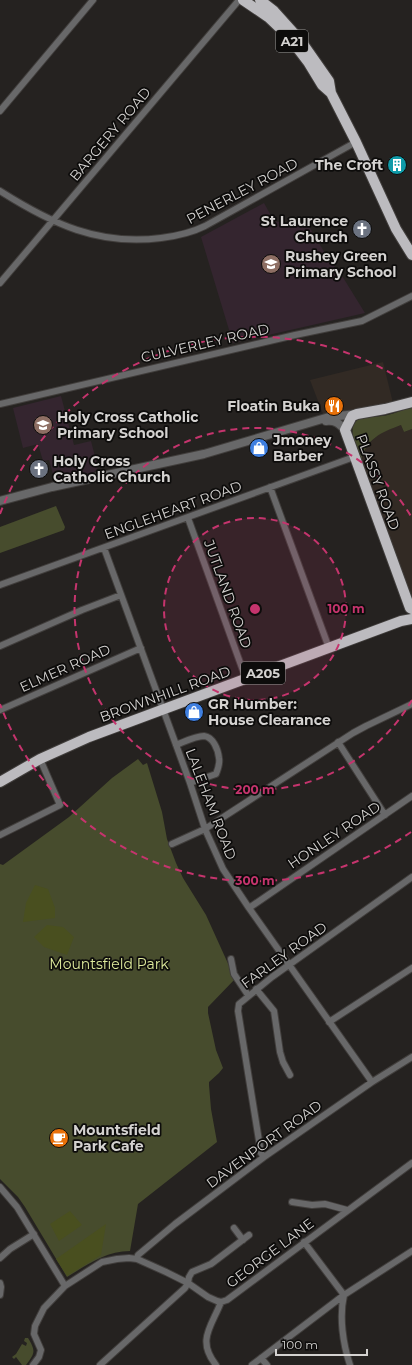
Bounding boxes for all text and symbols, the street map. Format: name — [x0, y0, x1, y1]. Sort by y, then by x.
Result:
road number: A21 — [276, 30, 308, 52]
street label: BARGERY ROAD — [66, 84, 154, 184]
street label: PENERLEY ROAD — [183, 154, 301, 228]
building icon: The Croft — [386, 154, 408, 176]
place label: The Croft — [315, 156, 383, 174]
place label: St Laurence Church — [261, 212, 348, 246]
church icon: St Laurence Church — [351, 218, 373, 240]
place label: Rushey Green Primary School — [285, 247, 396, 281]
school or university icon: Rushey Green Primary School — [260, 253, 282, 275]
street label: CULVERLEY ROAD — [139, 320, 271, 366]
restaurant icon: Floatin Buka — [323, 395, 345, 417]
place label: Floatin Buka — [227, 397, 320, 415]
place label: Holy Cross Catholic Primary School — [57, 408, 199, 442]
school or university icon: Holy Cross Catholic Primary School — [32, 414, 54, 436]
place label: Jmoney Barber — [272, 431, 332, 465]
street label: PLASSY ROAD — [352, 431, 404, 533]
shop icon: Jmoney Barber — [248, 437, 270, 459]
place label: Holy Cross Catholic Church — [53, 452, 171, 486]
church icon: Holy Cross Catholic Church — [28, 458, 50, 480]
street label: ENGLEHEART ROAD — [102, 477, 244, 543]
street label: JUTLAND ROAD — [200, 536, 256, 651]
text: 100 m — [328, 601, 364, 616]
centre of rings — [248, 602, 262, 616]
street label: ELMER ROAD — [17, 640, 113, 696]
street label: BROWNHILL ROAD — [97, 662, 233, 726]
road number: A205 — [241, 662, 285, 684]
place label: GR Humber: House Clearance — [208, 695, 331, 729]
shop icon: GR Humber: House Clearance — [183, 701, 205, 723]
street label: LALEHAM ROAD — [182, 746, 240, 862]
text: 200 m — [235, 782, 275, 797]
street label: HONLEY ROAD — [284, 797, 384, 873]
text: 300 m — [234, 873, 275, 888]
street label: FARLEY ROAD — [237, 918, 331, 992]
park label: Mountsfield Park — [49, 955, 169, 973]
street label: DAVENPORT ROAD — [203, 1096, 325, 1192]
place label: Mountsfield Park Cafe — [73, 1121, 161, 1155]
cafe icon: Mountsfield Park Cafe — [48, 1127, 70, 1149]
street label: GEORGE LANE — [223, 1214, 317, 1292]
scale bar — [276, 1331, 367, 1357]
text: 100 m — [282, 1337, 318, 1352]

